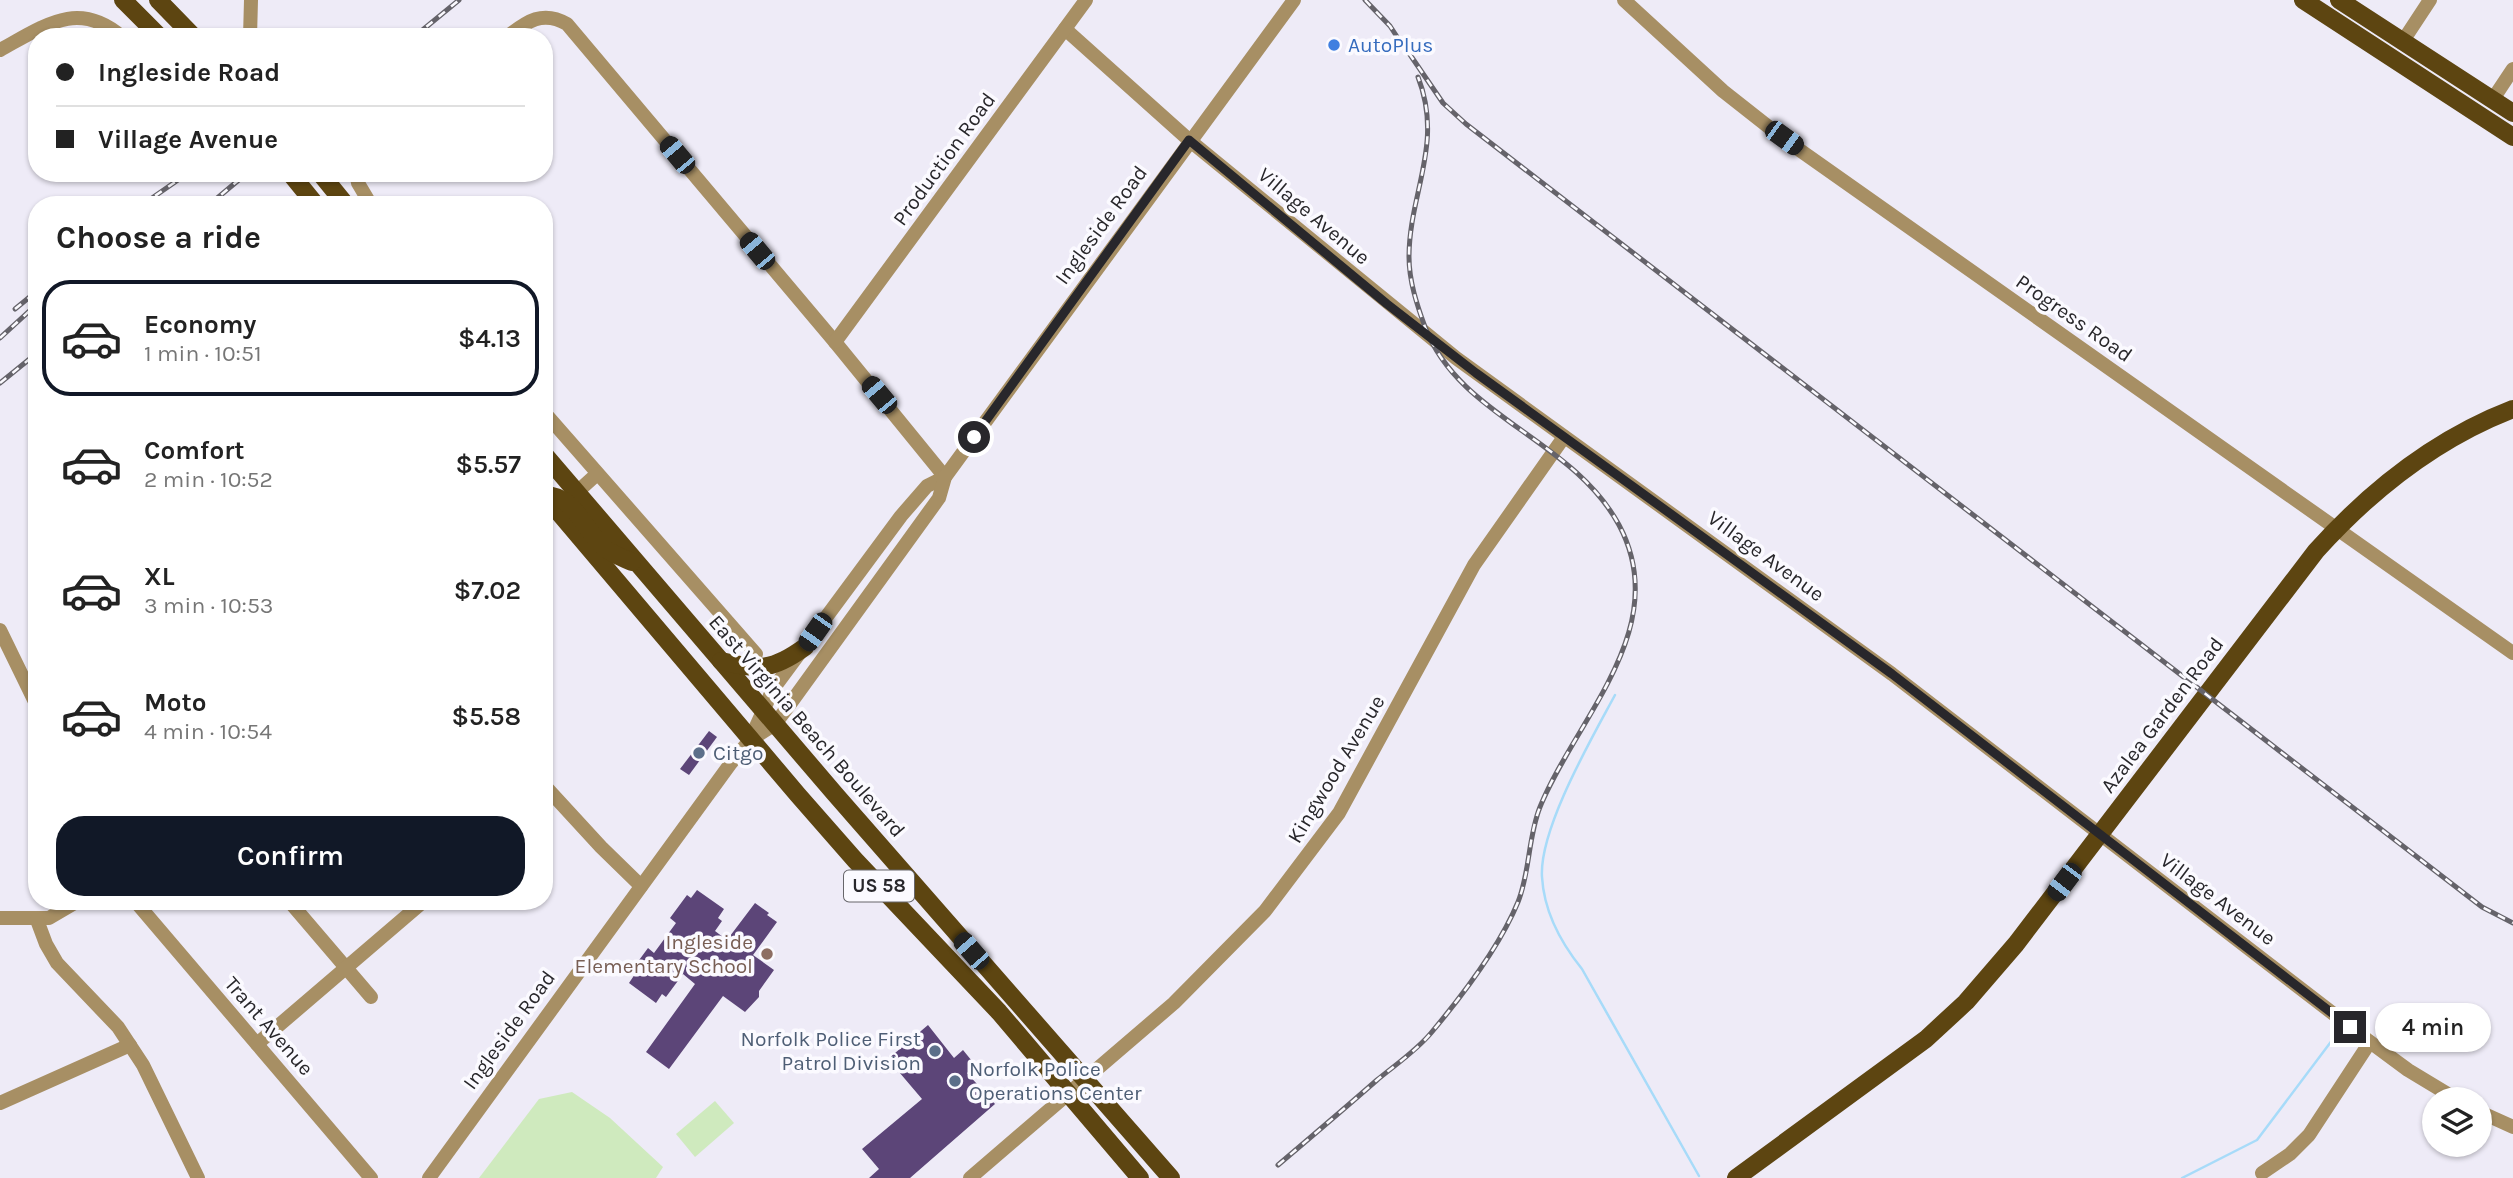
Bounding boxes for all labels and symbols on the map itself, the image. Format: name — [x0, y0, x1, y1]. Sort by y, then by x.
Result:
place label: AutoPlus — [1348, 33, 1433, 57]
marker: AutoPlus — [1326, 37, 1342, 53]
street label: Production Road — [888, 88, 1000, 230]
car — [1761, 117, 1808, 159]
car — [656, 132, 699, 178]
street label: Ingleside Road — [1050, 161, 1152, 289]
street label: Village Avenue — [1253, 162, 1375, 270]
car — [736, 228, 779, 274]
street label: Progress Road — [2011, 269, 2137, 367]
car — [858, 372, 901, 418]
route start — [958, 421, 990, 453]
street label: Village Avenue — [1703, 506, 1829, 606]
car — [795, 609, 836, 655]
street label: East Virginia Beach Boulevard — [704, 610, 910, 842]
street label: Azalea Garden Road — [2096, 632, 2228, 798]
street label: Kingwood Avenue — [1282, 691, 1390, 847]
place label: Citgo — [713, 741, 763, 765]
marker: Citgo — [691, 745, 707, 761]
street label: Village Avenue — [2156, 848, 2280, 950]
car — [2043, 859, 2086, 905]
road number: US 58 — [844, 870, 914, 902]
car — [950, 928, 993, 974]
place label: Ingleside Elementary School — [575, 930, 753, 978]
marker: Ingleside Elementary School — [759, 946, 775, 962]
street label: Ingleside Road — [458, 966, 560, 1094]
street label: Trant Avenue — [220, 972, 318, 1080]
callout: 4 min — [2374, 1002, 2490, 1052]
route end — [2334, 1011, 2366, 1043]
place label: Norfolk Police First Patrol Division — [741, 1027, 921, 1075]
marker: Norfolk Police First Patrol Division — [927, 1043, 943, 1059]
place label: Norfolk Police Operations Center — [969, 1057, 1142, 1105]
marker: Norfolk Police Operations Center — [947, 1073, 963, 1089]

